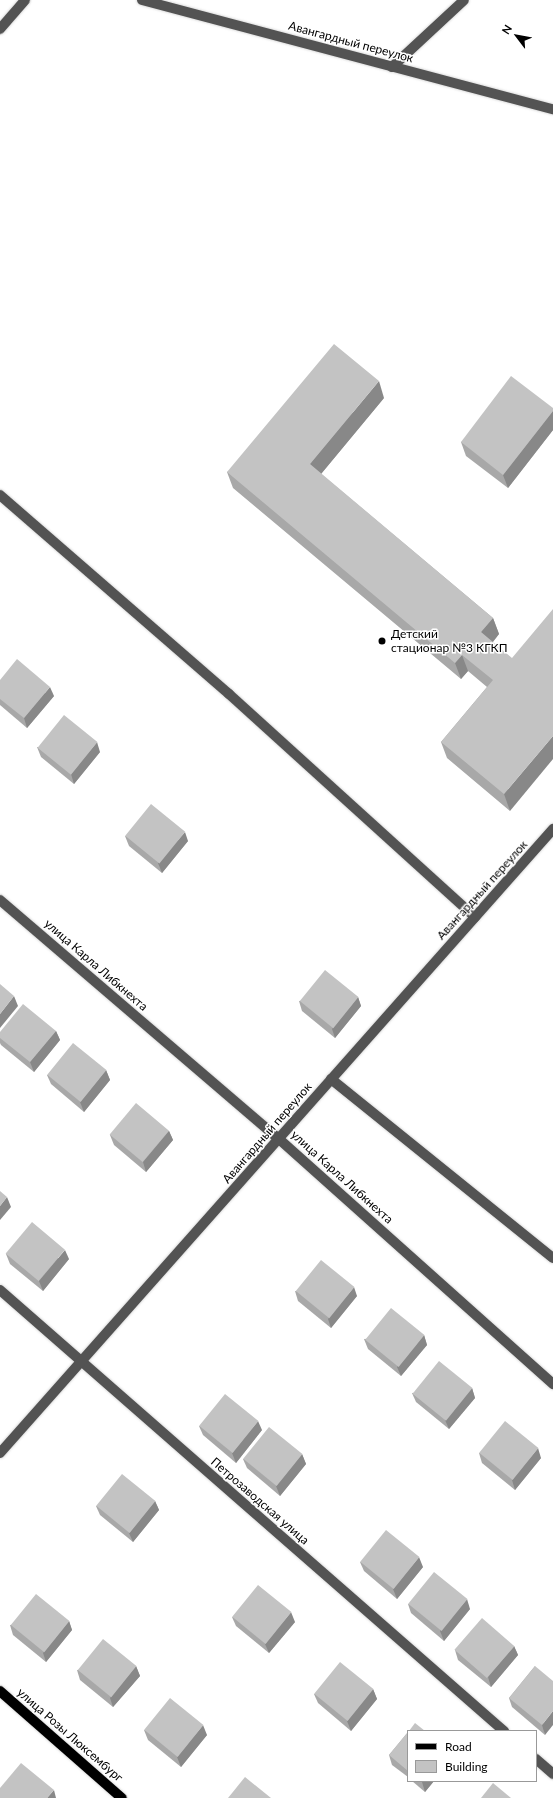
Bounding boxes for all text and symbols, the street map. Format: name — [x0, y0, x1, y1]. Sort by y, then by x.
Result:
north arrow — [497, 16, 537, 56]
street label: Авангардный переулок — [287, 18, 415, 66]
text: N — [499, 22, 514, 36]
place label: Детский стационар №3 КГКП — [391, 627, 507, 655]
marker: Детский стационар №3 КГКП — [376, 635, 388, 647]
street label: Авангардный переулок — [434, 837, 530, 943]
street label: улица Карла Либкнехта — [41, 916, 151, 1014]
street label: Авангардный переулок — [219, 1080, 315, 1186]
street label: улица Карла Либкнехта — [288, 1127, 396, 1227]
street label: Петрозаводская улица — [208, 1454, 312, 1548]
street label: улица Розы Люксембург — [14, 1685, 126, 1785]
legend — [407, 1730, 537, 1782]
text: Road — [445, 1739, 472, 1754]
text: Building — [445, 1759, 488, 1774]

